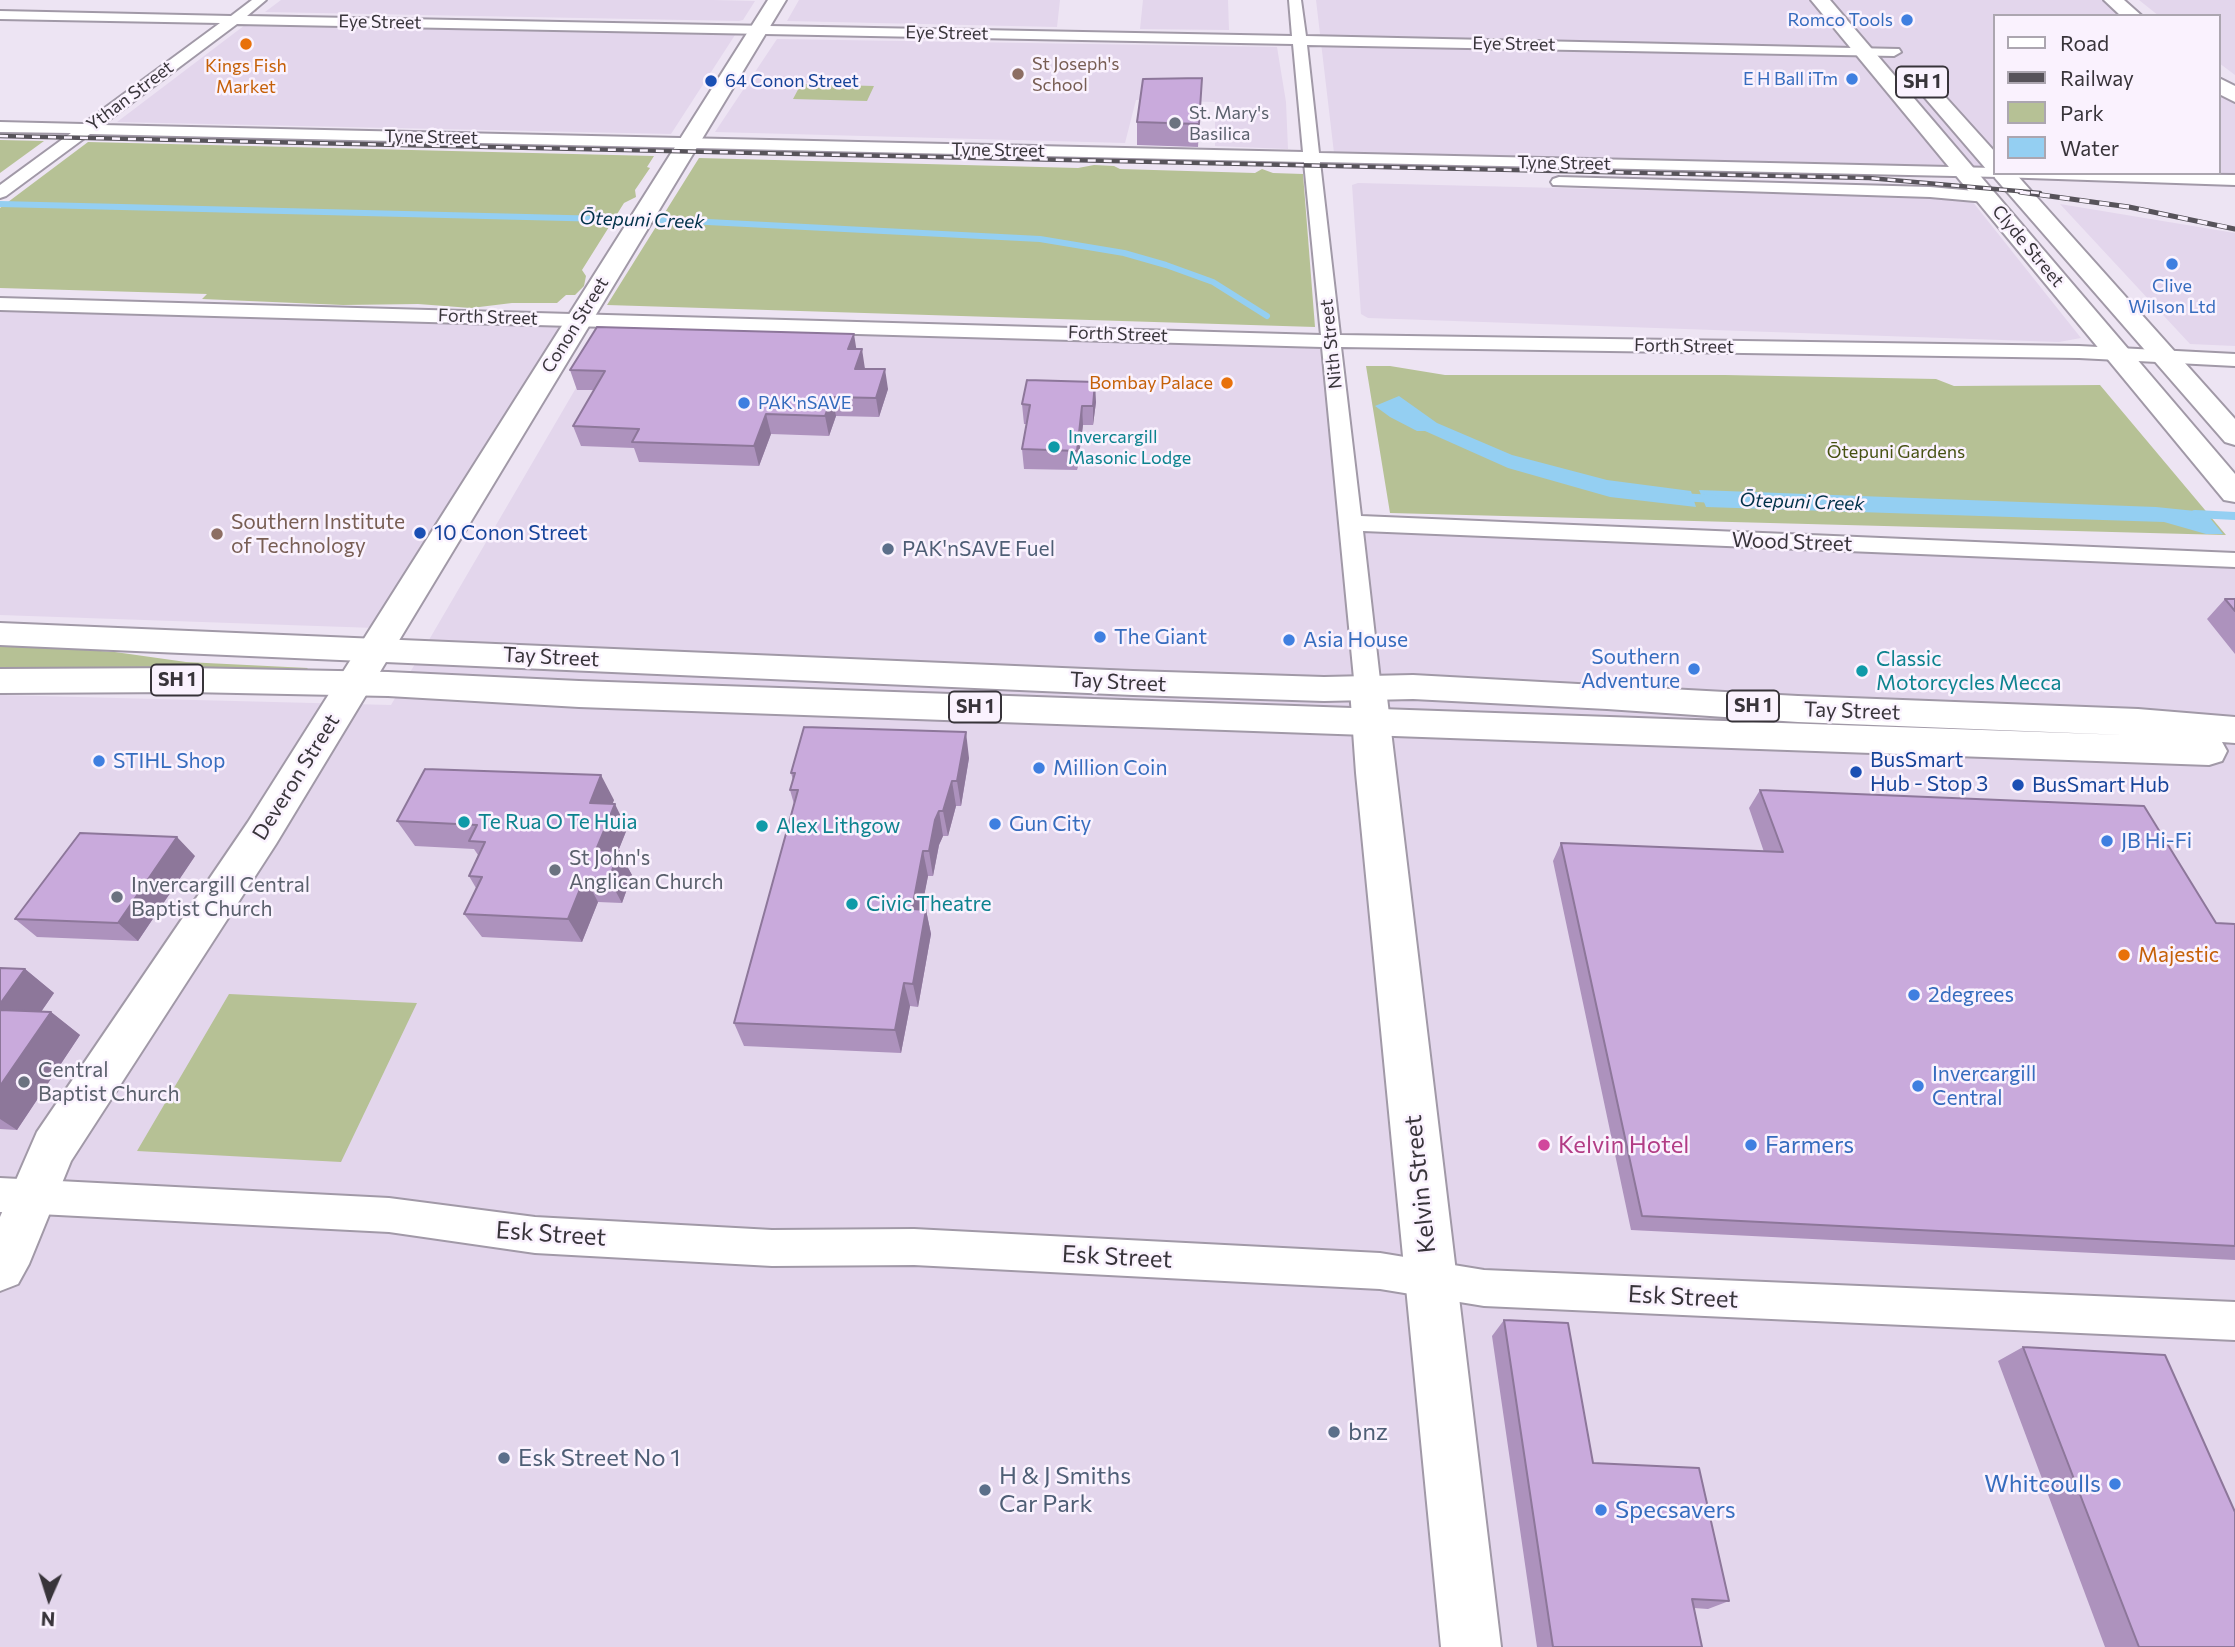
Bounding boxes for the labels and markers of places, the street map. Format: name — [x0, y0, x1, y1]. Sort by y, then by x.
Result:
place label: Romco Tools — [1788, 9, 1893, 31]
marker: Romco Tools — [1899, 12, 1915, 28]
marker: Kings Fish Market — [238, 36, 254, 52]
place label: St Joseph's School — [1032, 53, 1119, 96]
place label: Kings Fish Market — [205, 55, 287, 98]
marker: St Joseph's School — [1010, 66, 1026, 82]
place label: E H Ball iTm — [1743, 68, 1838, 90]
place label: 64 Conon Street — [725, 70, 859, 92]
marker: E H Ball iTm — [1844, 71, 1860, 87]
marker: 64 Conon Street — [703, 73, 719, 89]
place label: St. Mary's Basilica — [1189, 102, 1269, 144]
marker: St. Mary's Basilica — [1167, 115, 1183, 131]
marker: Clive Wilson Ltd — [2164, 256, 2180, 272]
place label: Clive Wilson Ltd — [2128, 275, 2216, 318]
place label: Bombay Palace — [1089, 372, 1213, 394]
marker: Bombay Palace — [1219, 375, 1235, 391]
place label: PAK'nSAVE — [758, 392, 852, 414]
marker: PAK'nSAVE — [736, 395, 752, 411]
place label: Invercargill Masonic Lodge — [1068, 426, 1191, 468]
marker: Invercargill Masonic Lodge — [1046, 439, 1062, 455]
place label: Southern Institute of Technology — [231, 509, 405, 559]
place label: 10 Conon Street — [434, 520, 588, 546]
marker: 10 Conon Street — [412, 525, 428, 541]
marker: Southern Institute of Technology — [209, 526, 225, 542]
place label: PAK'nSAVE Fuel — [902, 536, 1055, 562]
marker: PAK'nSAVE Fuel — [880, 541, 896, 557]
place label: The Giant — [1114, 624, 1207, 650]
place label: Asia House — [1303, 627, 1408, 653]
marker: The Giant — [1092, 629, 1108, 645]
marker: Asia House — [1281, 632, 1297, 648]
place label: Southern Adventure — [1581, 644, 1680, 694]
place label: Classic Motorcycles Mecca — [1876, 646, 2062, 696]
marker: Southern Adventure — [1686, 661, 1702, 677]
marker: Classic Motorcycles Mecca — [1854, 663, 1870, 679]
place label: BusSmart Hub - Stop 3 — [1870, 747, 1988, 797]
place label: STIHL Shop — [113, 748, 225, 774]
marker: STIHL Shop — [91, 753, 107, 769]
place label: Million Coin — [1053, 755, 1168, 781]
marker: Million Coin — [1031, 760, 1047, 776]
marker: BusSmart Hub - Stop 3 — [1848, 764, 1864, 780]
place label: BusSmart Hub — [2032, 772, 2169, 798]
marker: BusSmart Hub — [2010, 777, 2026, 793]
place label: Te Rua O Te Huia — [478, 809, 638, 835]
place label: Gun City — [1009, 811, 1091, 837]
place label: Alex Lithgow — [776, 813, 900, 839]
marker: Te Rua O Te Huia — [456, 814, 472, 830]
marker: Gun City — [987, 816, 1003, 832]
marker: Alex Lithgow — [754, 818, 770, 834]
place label: JB Hi-Fi — [2121, 828, 2192, 854]
marker: JB Hi-Fi — [2099, 833, 2115, 849]
place label: St John's Anglican Church — [569, 845, 724, 895]
marker: St John's Anglican Church — [547, 862, 563, 878]
place label: Invercargill Central Baptist Church — [131, 872, 310, 922]
marker: Invercargill Central Baptist Church — [109, 889, 125, 905]
place label: Civic Theatre — [866, 891, 992, 917]
marker: Civic Theatre — [844, 896, 860, 912]
place label: Majestic — [2138, 942, 2219, 968]
marker: Majestic — [2116, 947, 2132, 963]
place label: 2degrees — [1928, 982, 2014, 1008]
marker: 2degrees — [1906, 987, 1922, 1003]
place label: Central Baptist Church — [38, 1057, 180, 1107]
place label: Invercargill Central — [1932, 1061, 2036, 1111]
marker: Central Baptist Church — [16, 1074, 32, 1090]
marker: Invercargill Central — [1910, 1078, 1926, 1094]
place label: Kelvin Hotel — [1558, 1131, 1689, 1159]
place label: Farmers — [1765, 1131, 1854, 1159]
marker: Kelvin Hotel — [1536, 1137, 1552, 1153]
marker: Farmers — [1743, 1137, 1759, 1153]
place label: bnz — [1348, 1418, 1388, 1446]
marker: bnz — [1326, 1424, 1342, 1440]
place label: Esk Street No 1 — [518, 1444, 680, 1472]
marker: Esk Street No 1 — [496, 1450, 512, 1466]
place label: H & J Smiths Car Park — [999, 1462, 1131, 1518]
place label: Whitcoulls — [1984, 1470, 2101, 1498]
marker: Whitcoulls — [2107, 1476, 2123, 1492]
marker: H & J Smiths Car Park — [977, 1482, 993, 1498]
place label: Specsavers — [1615, 1496, 1736, 1524]
marker: Specsavers — [1593, 1502, 1609, 1518]

